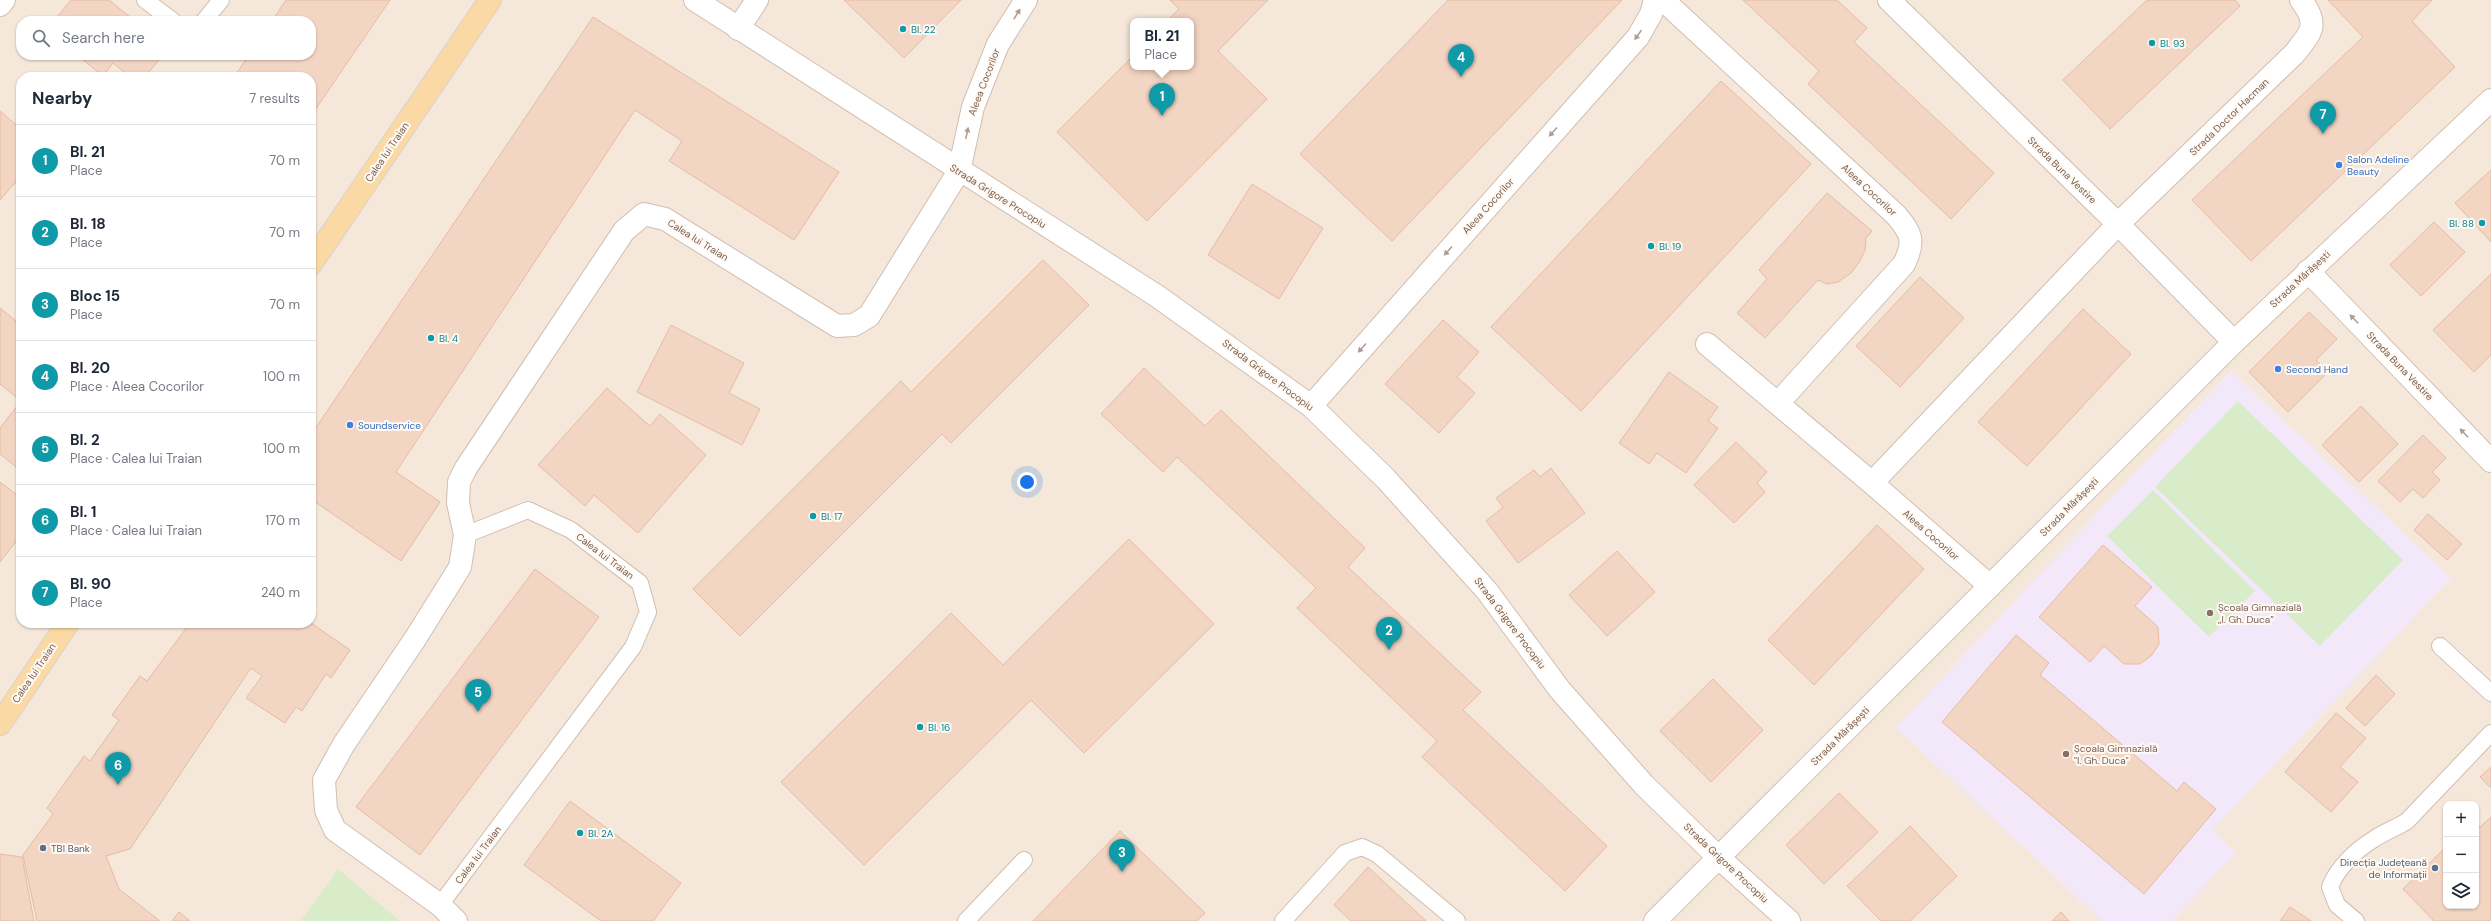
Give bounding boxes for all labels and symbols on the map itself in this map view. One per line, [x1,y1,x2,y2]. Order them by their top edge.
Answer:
one-way arrow [1013,9,1021,19]
place label: Bl. 22 [911,23,936,36]
marker: Bl. 22 [898,24,908,34]
one-way arrow [1634,29,1642,40]
place label: Bl. 93 [2160,37,2185,50]
marker: Bl. 93 [2147,38,2157,48]
pin: 4 [1448,44,1474,77]
street label: Aleea Cocorilor [965,46,1003,117]
street label: Strada Doctor Hacman [2186,75,2272,158]
pin: 1 [1149,83,1175,116]
pin: 7 [2310,101,2336,134]
street label: Calea lui Traian [362,119,412,184]
one-way arrow [965,127,971,139]
one-way arrow [1549,128,1558,137]
street label: Strada Buna Vestire [2025,134,2099,206]
place label: Salon Adeline Beauty [2347,153,2409,178]
marker: Salon Adeline Beauty [2334,160,2344,170]
street label: Strada Grigore Procopiu [947,161,1049,231]
street label: Aleea Cocorilor [1839,161,1900,219]
street label: Aleea Cocorilor [1459,175,1517,237]
street label: Calea lui Traian [665,216,731,264]
place label: Bl. 88 [2449,217,2474,230]
marker: Bl. 88 [2477,218,2487,228]
place label: Bl. 19 [1659,240,1681,253]
marker: Bl. 19 [1646,241,1656,251]
one-way arrow [1444,246,1453,255]
street label: Strada Mărășești [2267,248,2333,310]
one-way arrow [2350,314,2359,324]
street label: Strada Buna Vestire [2364,329,2436,403]
place label: Bl. 4 [439,332,458,345]
marker: Bl. 4 [426,333,436,343]
street label: Strada Grigore Procopiu [1220,336,1317,414]
one-way arrow [1357,343,1367,353]
place label: Second Hand [2286,363,2348,376]
marker: Second Hand [2273,364,2283,374]
place label: Soundservice [358,419,421,432]
marker: Soundservice [345,420,355,430]
one-way arrow [2459,428,2469,438]
your location [1017,472,1037,492]
street label: Strada Mărășești [2037,475,2101,539]
street label: Aleea Cocorilor [1900,507,1962,563]
place label: Bl. 17 [821,510,842,523]
marker: Bl. 17 [808,511,818,521]
street label: Calea lui Traian [573,530,637,582]
street label: Strada Grigore Procopiu [1471,575,1549,672]
place label: Școala Gimnazială „I. Gh. Duca” [2218,601,2301,626]
marker: Școala Gimnazială „I. Gh. Duca” [2205,608,2215,618]
pin: 2 [1376,617,1402,650]
street label: Calea lui Traian [9,640,59,705]
pin: 5 [465,679,491,712]
street label: Strada Mărășești [1808,704,1872,768]
place label: Bl. 16 [928,721,950,734]
marker: Bl. 16 [915,722,925,732]
place label: Școala Gimnazială "I. Gh. Duca" [2074,742,2157,767]
marker: Școala Gimnazială "I. Gh. Duca" [2061,749,2071,759]
pin: 6 [105,752,131,785]
street label: Strada Grigore Procopiu [1681,820,1771,906]
street label: Calea lui Traian [452,823,504,887]
place label: Bl. 2A [588,827,614,840]
marker: Bl. 2A [575,828,585,838]
pin: 3 [1109,839,1135,872]
place label: TBI Bank [51,842,90,855]
marker: TBI Bank [38,843,48,853]
place label: Direcția Județeană de Informații [2340,856,2427,881]
marker: Direcția Județeană de Informații [2430,863,2440,873]

